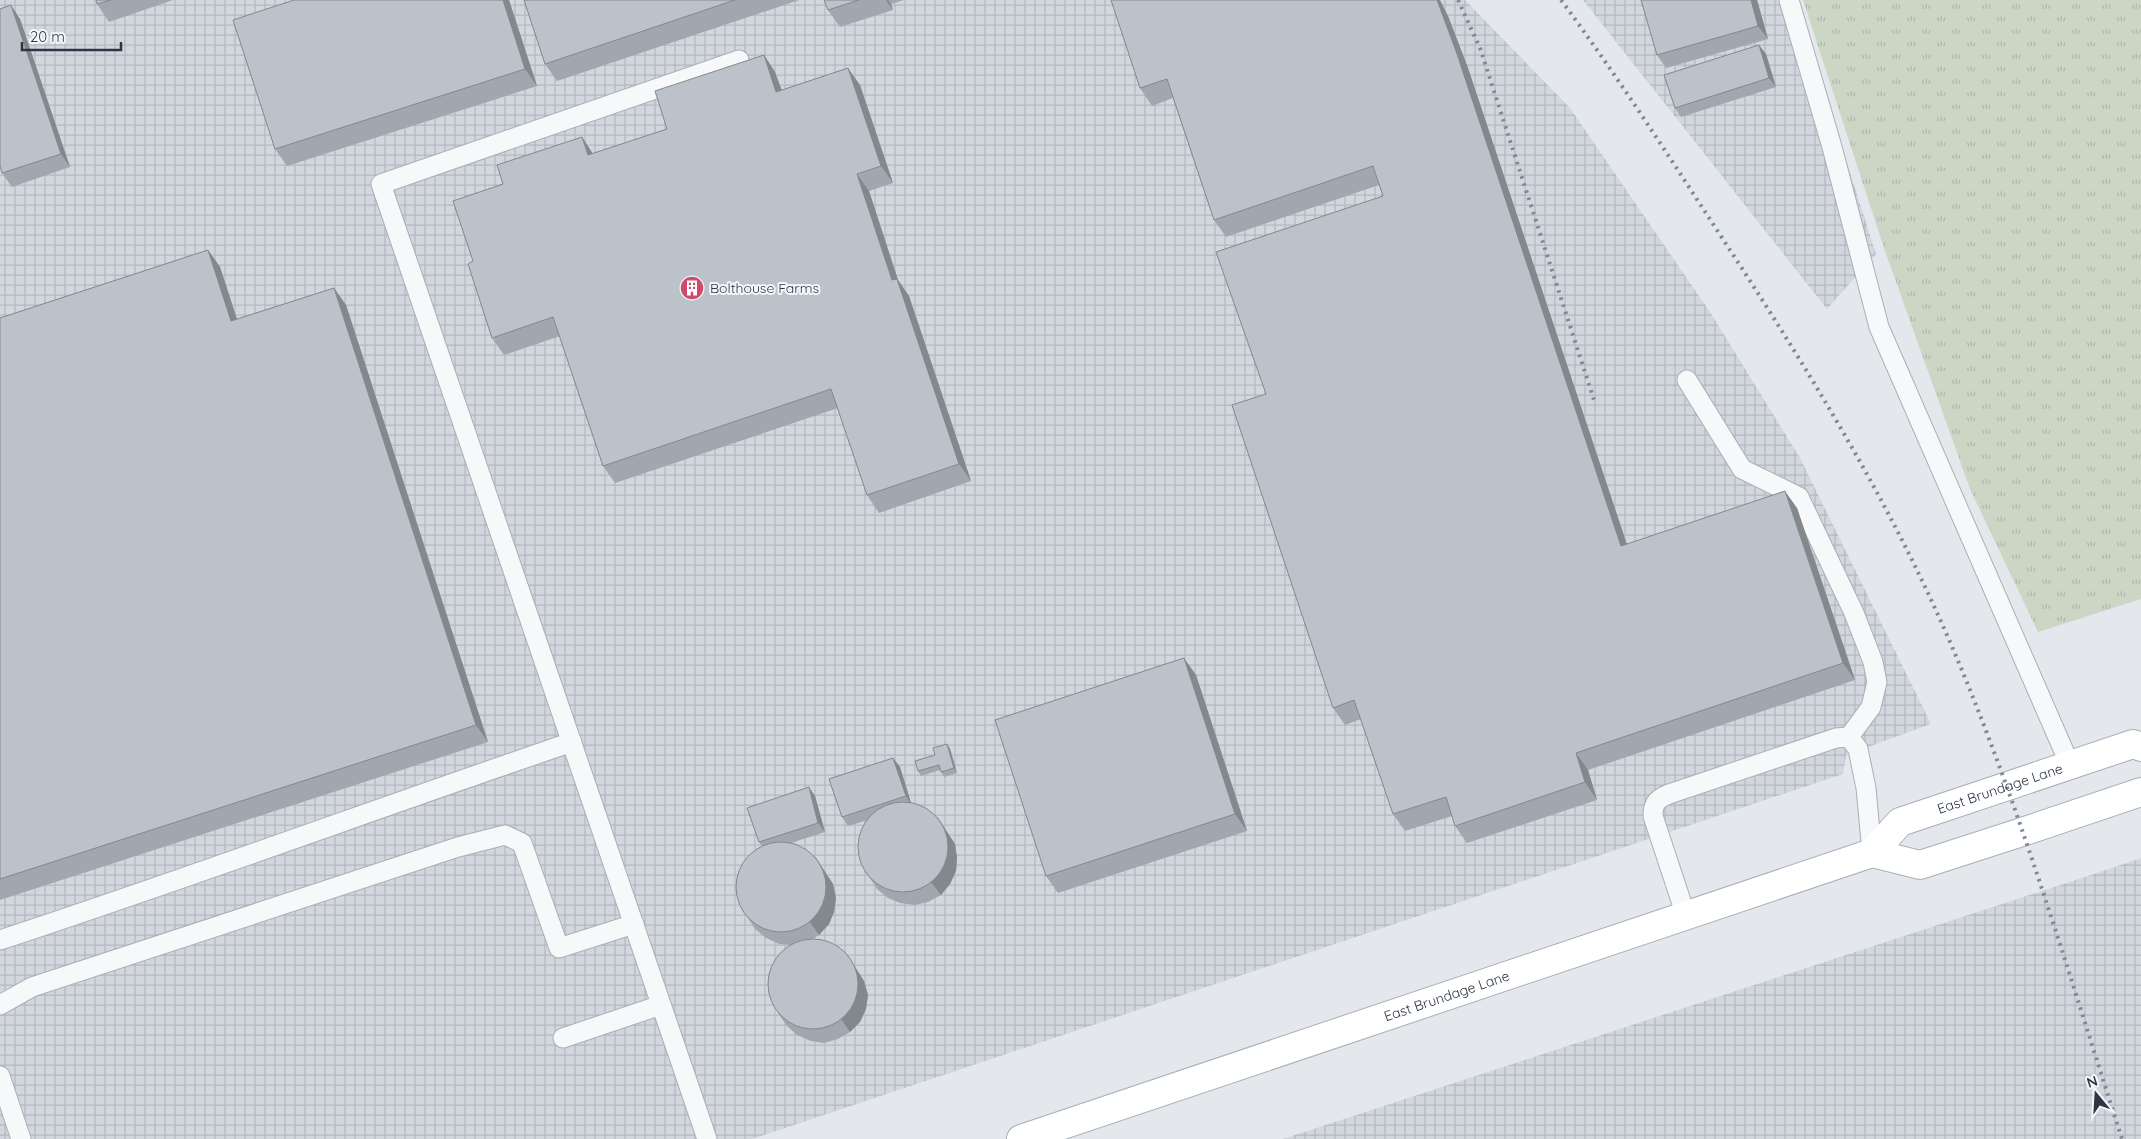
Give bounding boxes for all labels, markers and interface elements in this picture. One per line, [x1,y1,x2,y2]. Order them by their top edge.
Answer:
scale bar [22,20,121,52]
text: 20 m [30,27,65,46]
building icon: Bolthouse Farms [679,275,705,301]
place label: Bolthouse Farms [710,279,819,297]
street label: East Brundage Lane [1935,759,2065,818]
street label: East Brundage Lane [1382,966,1512,1025]
north arrow [2071,1069,2121,1119]
text: N [2084,1071,2100,1092]

